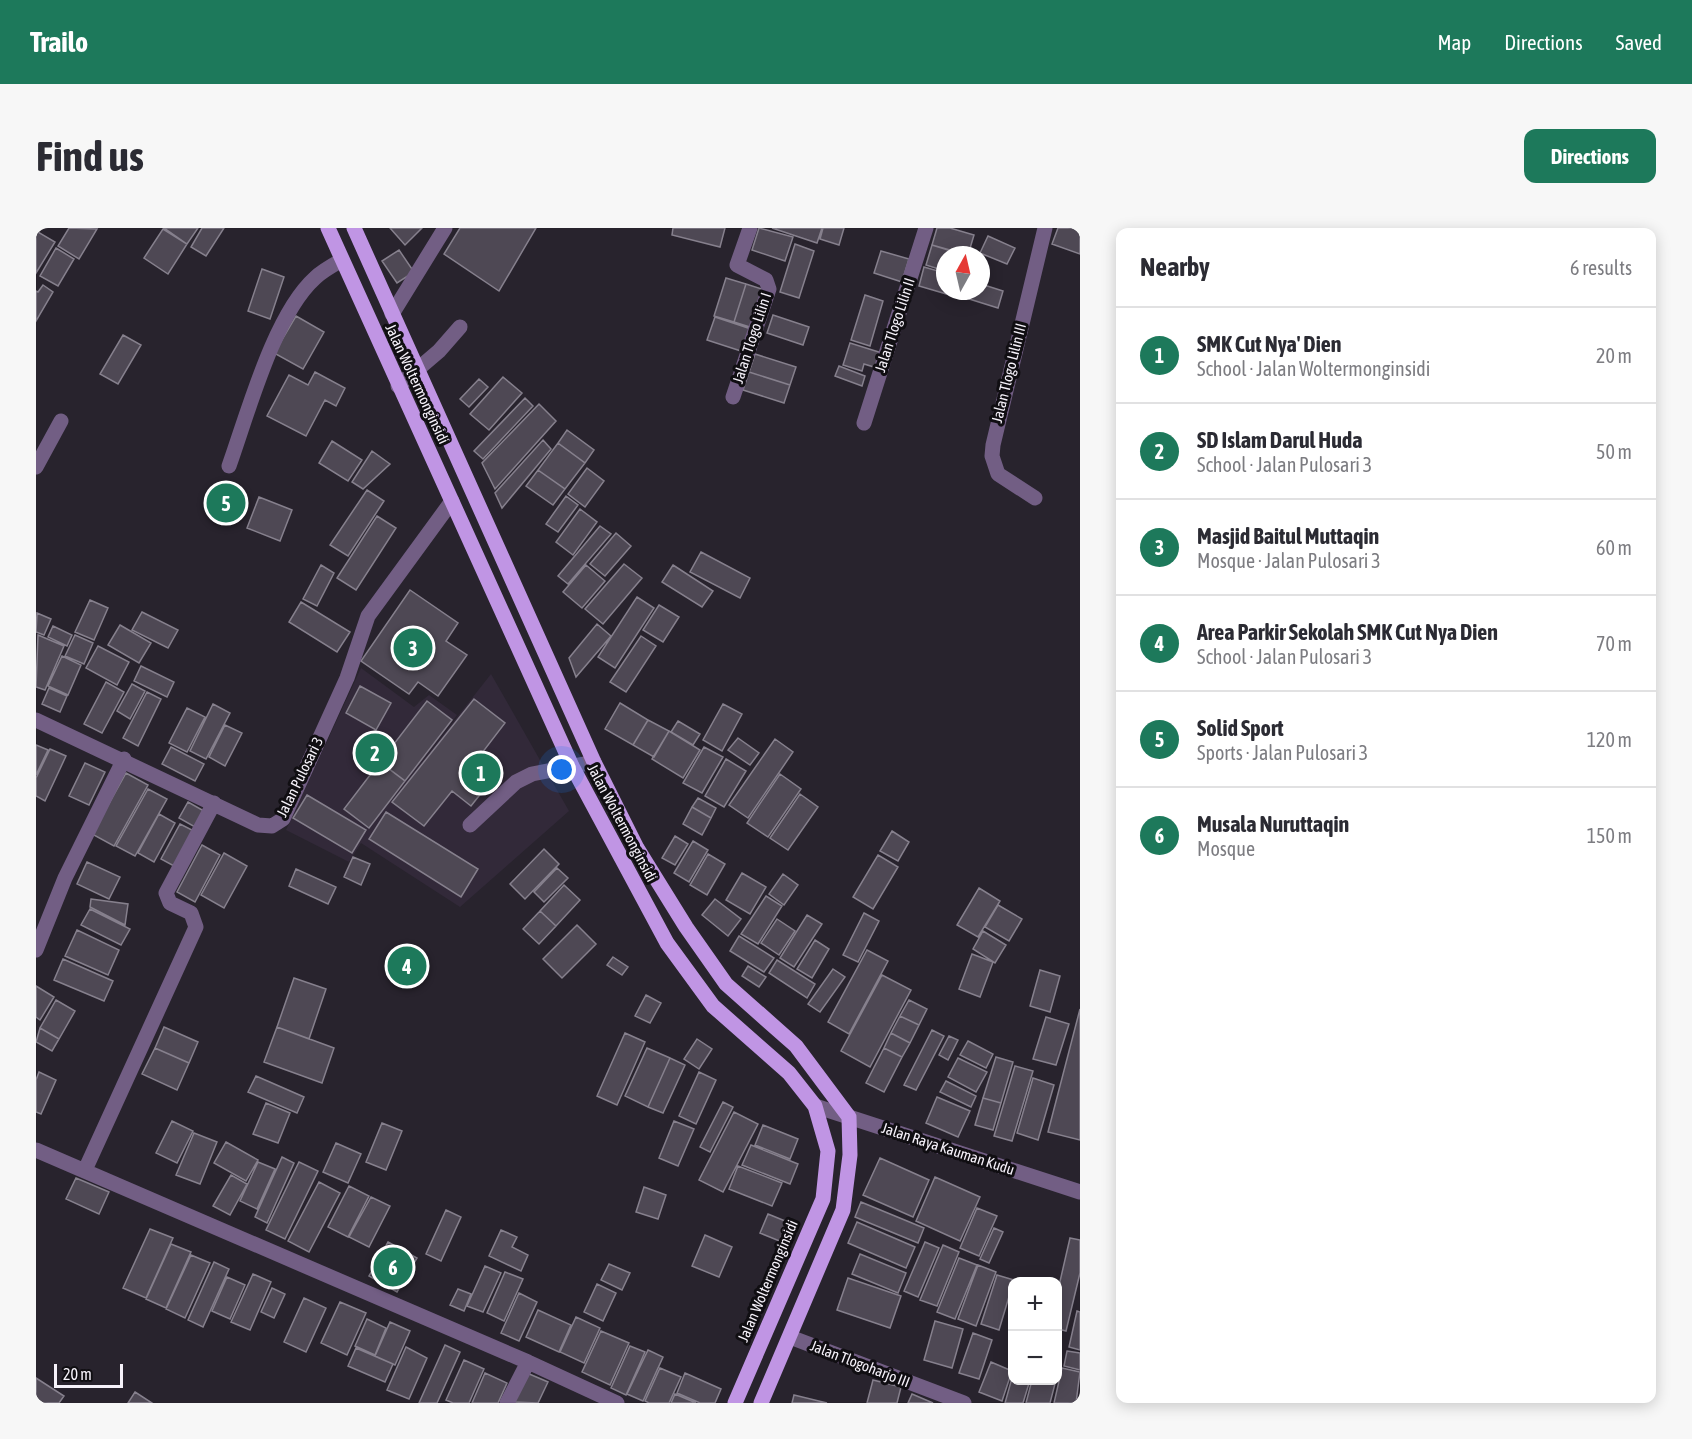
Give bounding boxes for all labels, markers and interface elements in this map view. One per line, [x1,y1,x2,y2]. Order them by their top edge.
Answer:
text: Trailo [30,26,88,58]
text: Map [1437,30,1471,54]
text: Directions [1504,30,1583,54]
text: Saved [1616,30,1662,54]
button: Directions [1524,129,1656,183]
text: Find us [36,132,144,180]
north arrow [936,246,990,300]
text: Nearby [1140,252,1210,282]
text: 6 results [1570,256,1632,279]
street label: Jalan Tlogo Lilin II [871,276,918,374]
street label: Jalan Tlogo Lilin I [729,290,774,385]
street label: Jalan Woltermonginsidi [382,321,453,447]
street label: Jalan Tlogo Lilin III [988,321,1029,424]
text: SMK Cut Nya' Dien [1197,331,1341,357]
text: 1 [1155,344,1164,367]
text: 20 m [1596,344,1632,367]
text: School · Jalan Woltermonginsidi [1197,357,1430,380]
text: SD Islam Darul Huda [1197,427,1362,453]
text: 2 [1155,440,1164,463]
text: 50 m [1596,440,1632,463]
text: School · Jalan Pulosari 3 [1197,453,1372,476]
pin: 5 [206,480,246,526]
text: Masjid Baitul Muttaqin [1197,523,1379,549]
text: 3 [1155,536,1164,559]
text: 60 m [1596,536,1632,559]
text: Mosque · Jalan Pulosari 3 [1197,549,1381,572]
text: Area Parkir Sekolah SMK Cut Nya Dien [1197,619,1498,645]
pin: 3 [394,626,433,670]
text: 4 [1155,632,1164,655]
text: 70 m [1596,632,1632,655]
text: School · Jalan Pulosari 3 [1197,645,1372,668]
text: Solid Sport [1197,715,1284,741]
text: 5 [1155,728,1164,751]
text: 120 m [1587,728,1632,751]
pin: 2 [356,730,394,776]
street label: Jalan Pulosari 3 [273,734,326,820]
text: Sports · Jalan Pulosari 3 [1197,741,1368,764]
pin: 1 [462,750,500,796]
your location [547,755,576,784]
street label: Jalan Woltermonginsidi [584,761,661,884]
text: Musala Nuruttaqin [1197,811,1349,837]
text: 6 [1155,824,1164,847]
text: 150 m [1587,824,1632,847]
text: Mosque [1197,837,1255,860]
pin: 4 [388,944,427,988]
street label: Jalan Raya Kauman Kudu [880,1119,1017,1178]
street label: Jalan Woltermonginsidi [734,1217,801,1344]
pin: 6 [374,1244,412,1290]
map controls [1008,1277,1062,1385]
button: + [1008,1277,1062,1331]
button: − [1008,1331,1062,1385]
street label: Jalan Tlogoharjo III [808,1337,912,1390]
scale bar [54,1361,123,1388]
text: 20 m [63,1365,92,1383]

